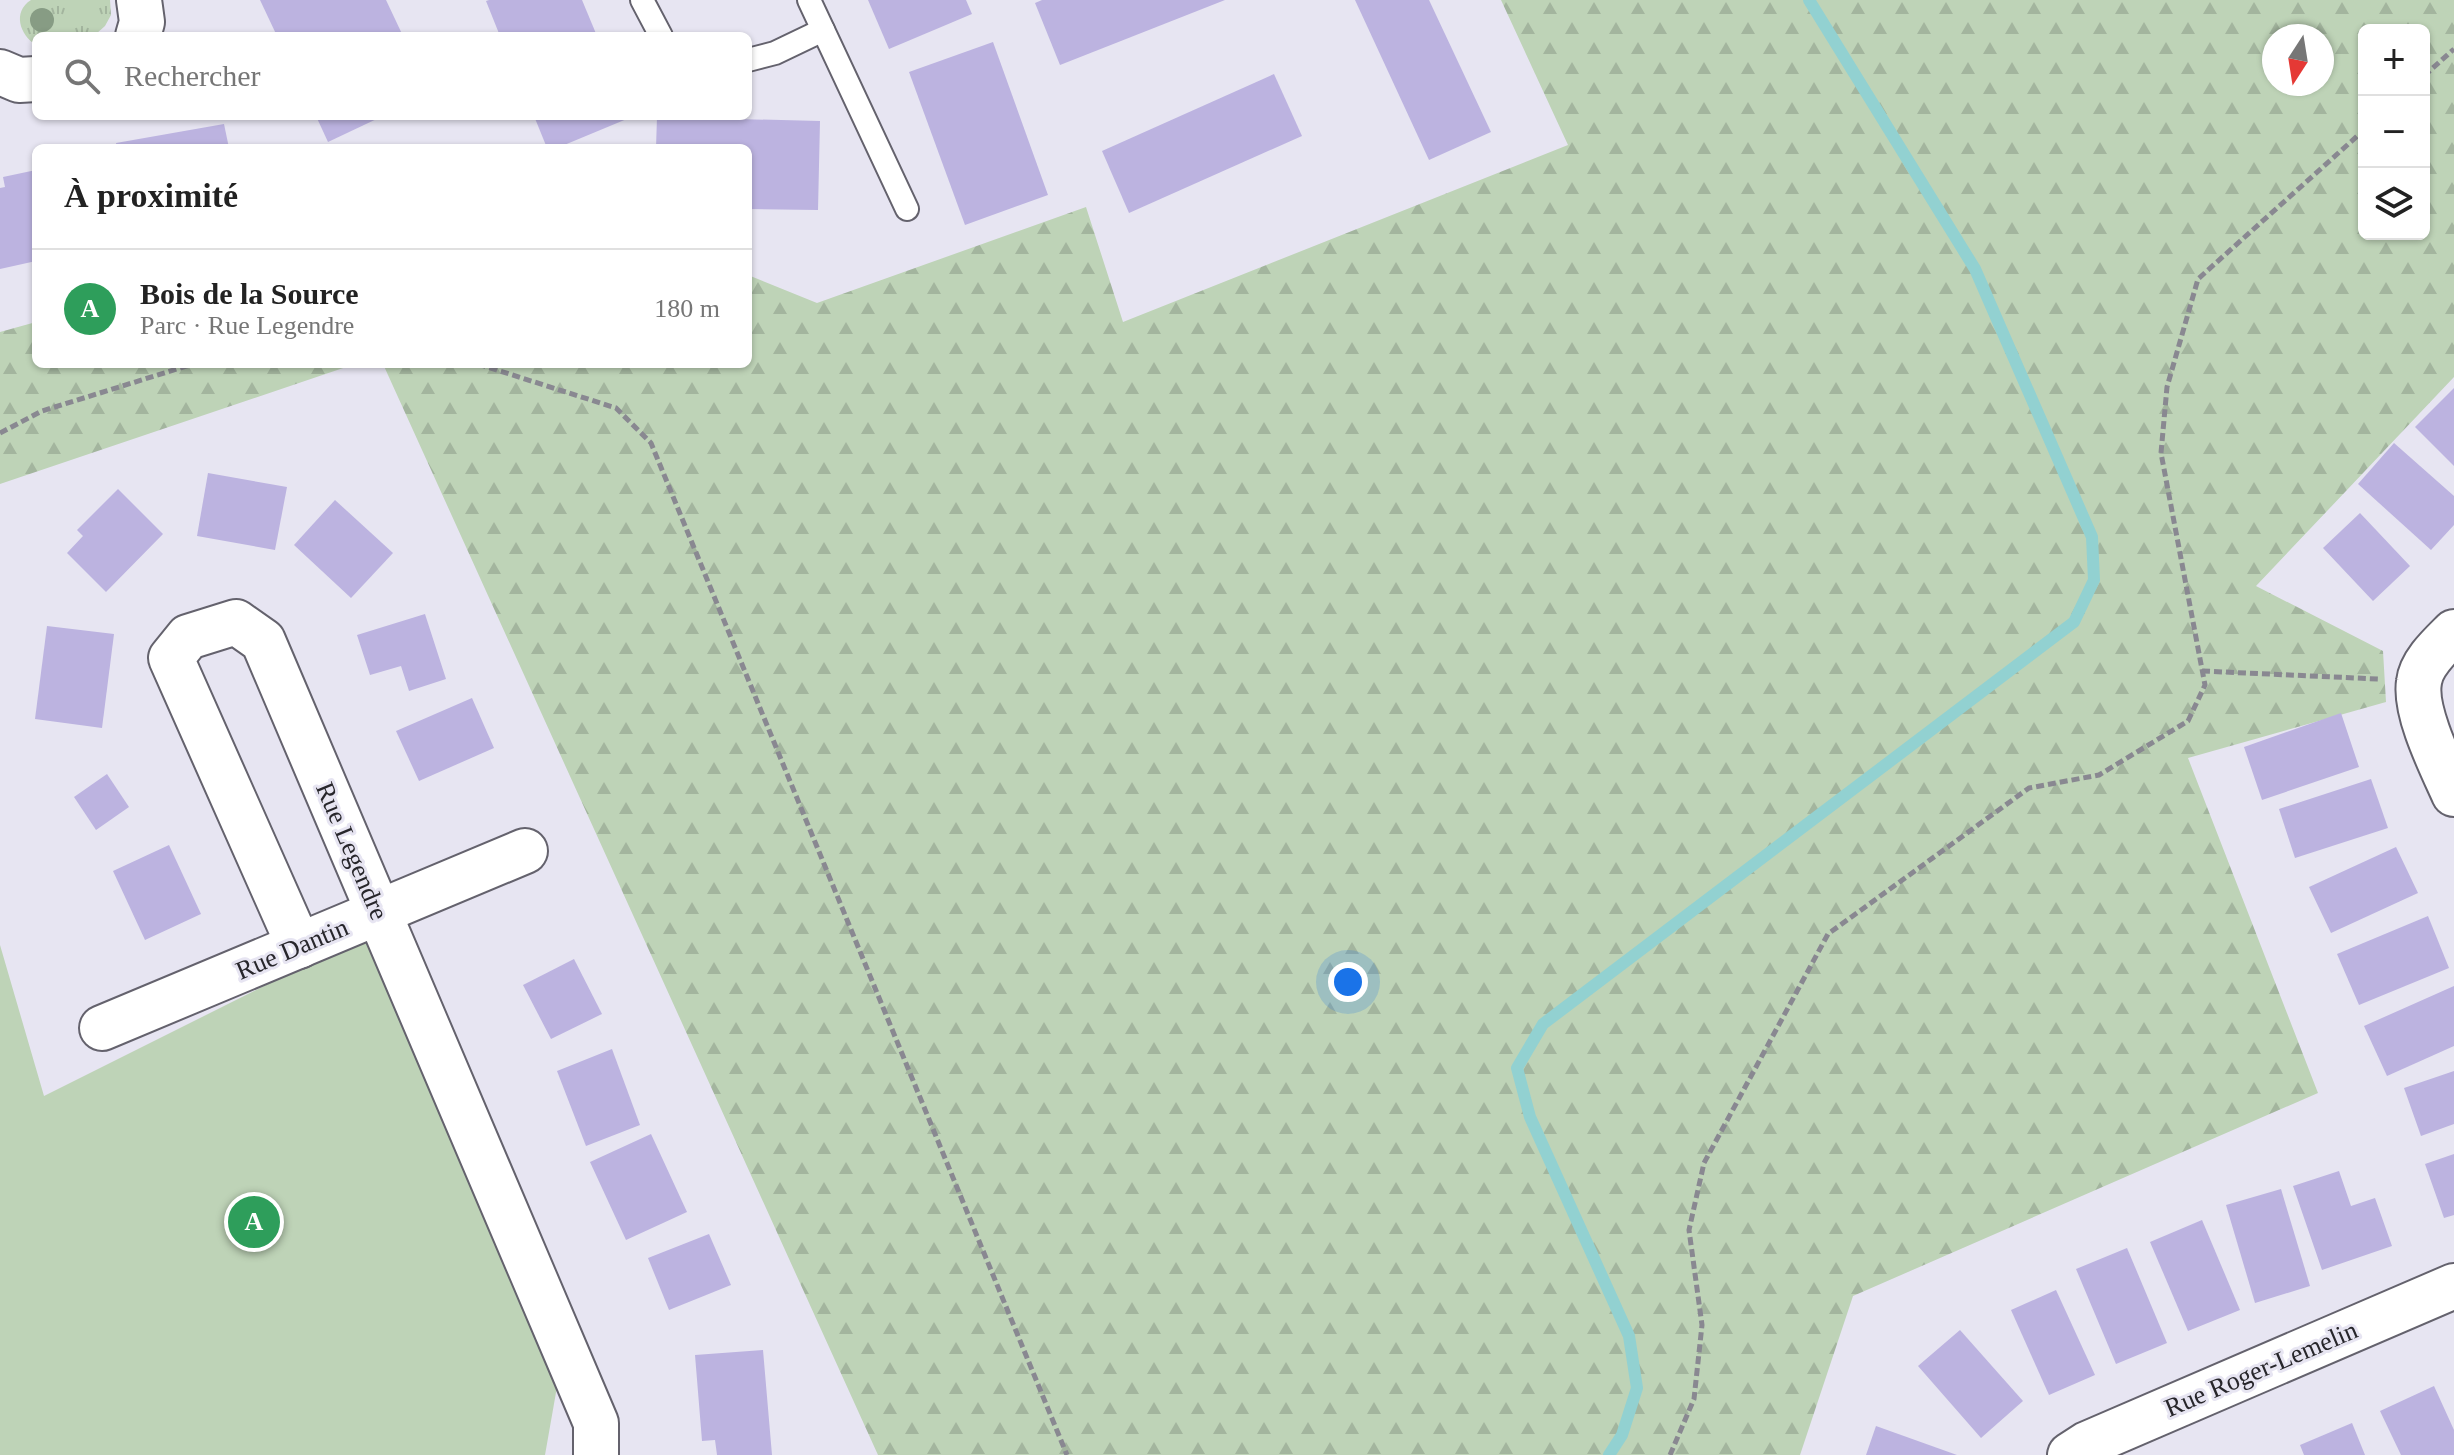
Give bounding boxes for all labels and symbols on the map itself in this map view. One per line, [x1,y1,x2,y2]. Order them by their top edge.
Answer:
north arrow [2262,24,2334,96]
street label: Rue Legendre [310,778,394,924]
street label: Rue Dantin [231,912,353,986]
your location [1328,962,1368,1002]
pin: A [228,1192,280,1252]
street label: Rue Roger-Lemelin [2160,1315,2362,1423]

